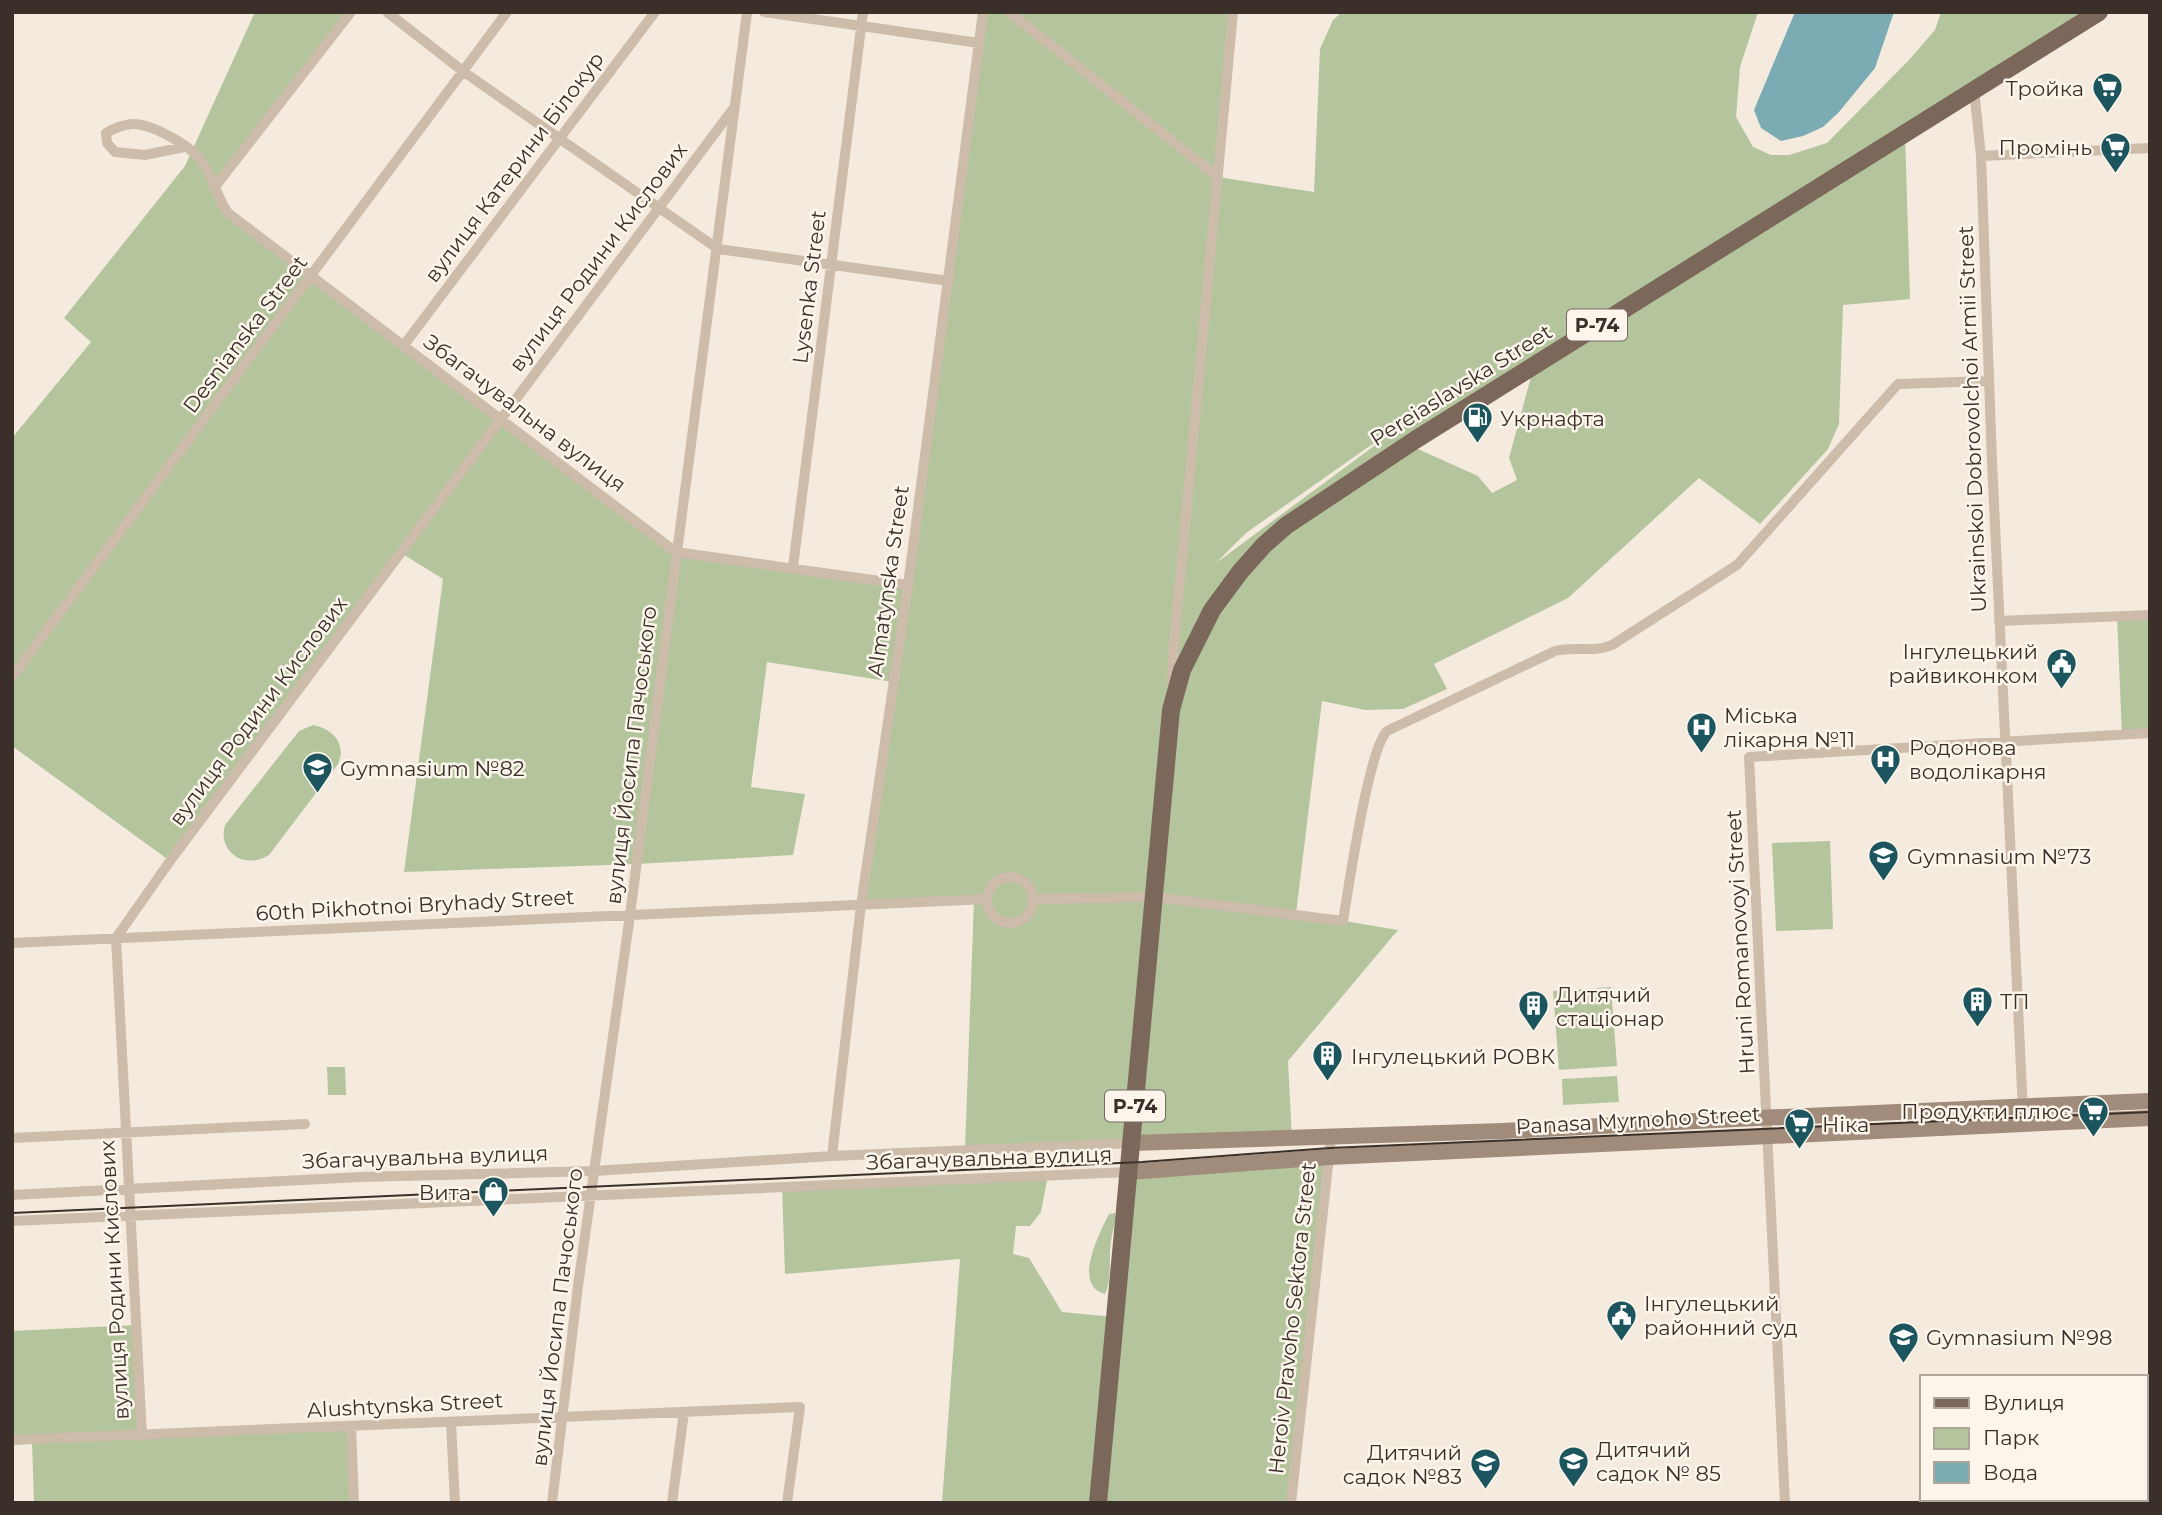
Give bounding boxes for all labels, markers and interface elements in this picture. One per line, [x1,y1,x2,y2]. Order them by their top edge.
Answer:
street label: вулиця Катерини Білокур [419,47,609,287]
supermarket icon: Тройка [2090,71,2124,115]
place label: Тройка [2005,76,2084,101]
supermarket icon: Промінь [2098,130,2132,174]
place label: Промінь [1999,135,2092,160]
street label: вулиця Родини Кислових [504,138,692,376]
street label: Lysenka Street [787,209,831,365]
street label: Ukrainskoi Dobrovolchoi Armii Street [1953,225,1991,613]
street label: Desnianska Street [178,250,312,418]
road number: Р-74 [1567,310,1627,340]
street label: Pereiaslavska Street [1365,319,1557,451]
street label: Збагачувальна вулиця [419,329,631,497]
fuel station icon: Укрнафта [1460,401,1494,445]
place label: Укрнафта [1500,406,1605,431]
street label: Almatynska Street [862,484,914,678]
street label: вулиця Родини Кислових [164,592,352,830]
street label: вулиця Йосипа Пачоського [600,604,662,906]
place label: Інгулецький райвиконком [1889,639,2038,688]
public building icon: Інгулецький райвиконком [2044,646,2078,690]
place label: Міська лікарня №11 [1724,703,1855,752]
hospital icon: Міська лікарня №11 [1684,710,1718,754]
place label: Родонова водолікарня [1909,735,2047,784]
hospital icon: Родонова водолікарня [1869,742,1903,786]
school or university icon: Gymnasium №82 [300,751,334,795]
place label: Gymnasium №82 [340,756,525,781]
street label: Hruni Romanovoyi Street [1721,809,1759,1075]
school or university icon: Gymnasium №73 [1867,839,1901,883]
place label: Gymnasium №73 [1907,844,2091,869]
street label: 60th Pikhotnoi Bryhady Street [255,884,575,926]
place label: Дитячий стаціонар [1556,982,1664,1031]
building icon: ТП [1960,984,1994,1028]
building icon: Дитячий стаціонар [1516,989,1550,1033]
place label: ТП [2000,989,2030,1014]
building icon: Інгулецький РОВК [1311,1039,1345,1083]
place label: Інгулецький РОВК [1351,1044,1555,1069]
road number: Р-74 [1105,1090,1165,1122]
supermarket icon: Продукти плюс [2077,1094,2111,1138]
place label: Продукти плюс [1901,1099,2071,1124]
street label: Panasa Myrnoho Street [1515,1101,1761,1139]
supermarket icon: Ніка [1782,1107,1816,1151]
place label: Ніка [1822,1112,1869,1137]
street label: вулиця Родини Кислових [94,1140,134,1420]
street label: Збагачувальна вулиця [301,1140,549,1174]
street label: Збагачувальна вулиця [865,1141,1113,1175]
street label: Heroiv Pravoho Sektora Street [1263,1161,1321,1475]
street label: вулиця Йосипа Пачоського [526,1166,588,1468]
shop icon: Вита [477,1175,511,1219]
place label: Вита [419,1180,471,1205]
place label: Інгулецький районний суд [1644,1291,1798,1340]
public building icon: Інгулецький районний суд [1604,1298,1638,1342]
school or university icon: Gymnasium №98 [1886,1320,1920,1364]
place label: Gymnasium №98 [1926,1325,2112,1350]
legend [1920,1375,2148,1501]
street label: Alushtynska Street [306,1387,504,1423]
text: Вулиця [1983,1390,2065,1415]
text: Парк [1983,1425,2039,1450]
place label: Дитячий садок № 85 [1596,1437,1721,1486]
place label: Дитячий садок №83 [1343,1440,1462,1489]
school or university icon: Дитячий садок № 85 [1556,1444,1590,1488]
school or university icon: Дитячий садок №83 [1468,1447,1502,1491]
text: Вода [1983,1460,2038,1485]

